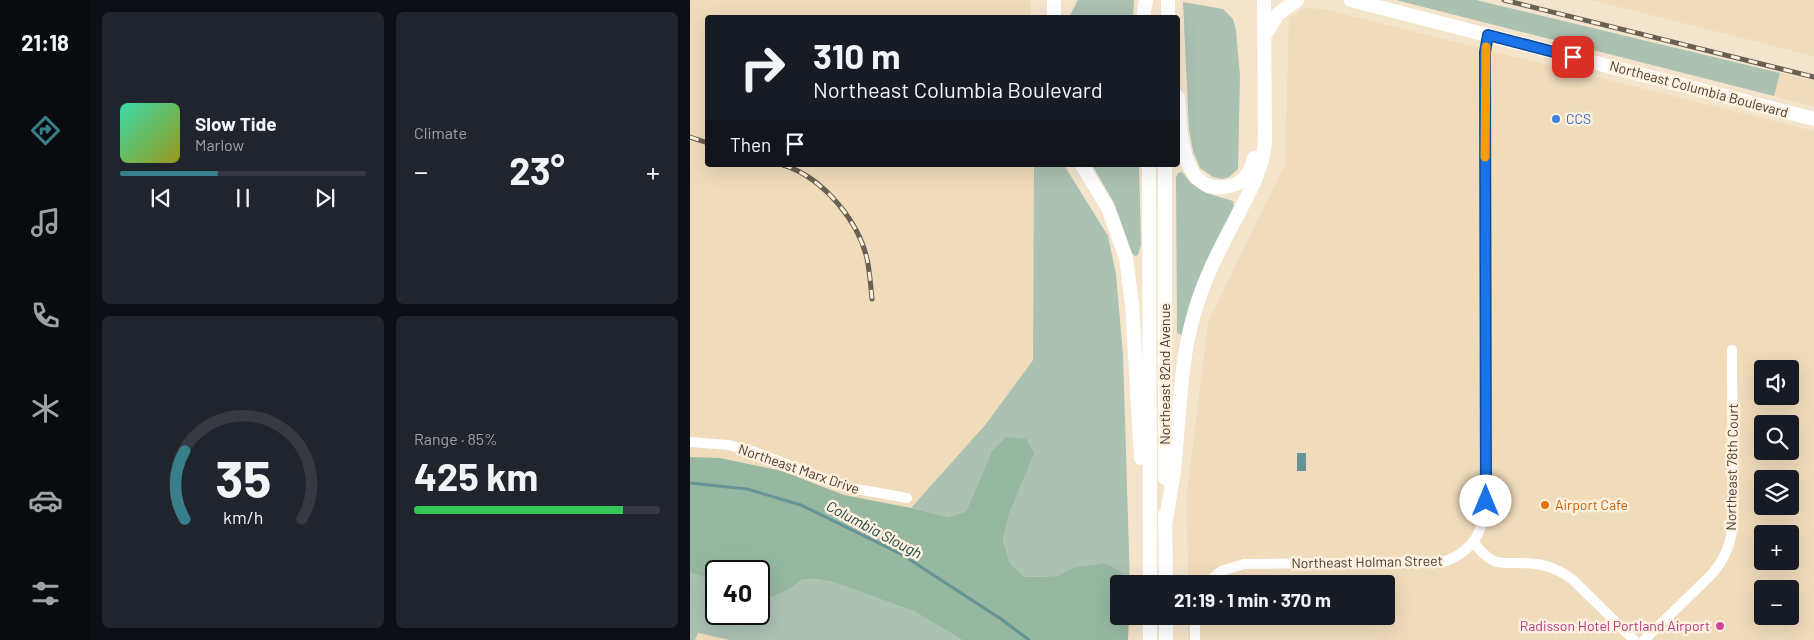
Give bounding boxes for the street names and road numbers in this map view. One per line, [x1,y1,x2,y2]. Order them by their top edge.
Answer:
street label: Northeast Columbia Boulevard [1608,56,1790,121]
street label: Northeast 82nd Avenue [1156,303,1173,445]
street label: Northeast 78th Court [1722,403,1741,531]
street label: Northeast Marx Drive [736,440,862,497]
street label: Northeast Holman Street [1291,552,1443,571]

